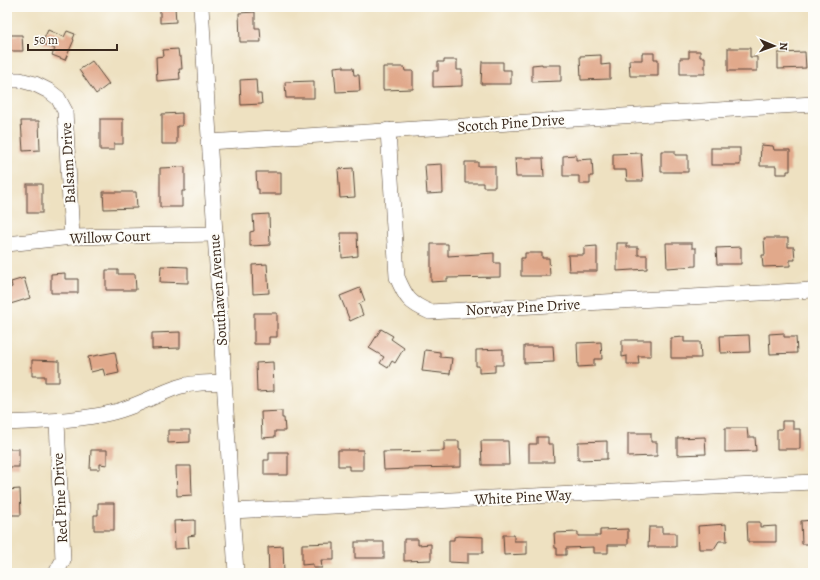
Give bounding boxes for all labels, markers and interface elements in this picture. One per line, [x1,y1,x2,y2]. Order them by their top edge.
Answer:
scale bar [28,26,117,52]
north arrow [754,26,794,66]
text: 50 m [34,32,58,48]
text: N [776,42,791,51]
street label: Scotch Pine Drive [457,109,566,137]
street label: Balsam Drive [56,121,80,204]
street label: Willow Court [68,226,151,248]
street label: Southaven Avenue [204,233,232,347]
street label: Norway Pine Drive [465,294,581,320]
street label: Red Pine Drive [48,452,72,544]
street label: White Pine Way [473,484,572,510]

